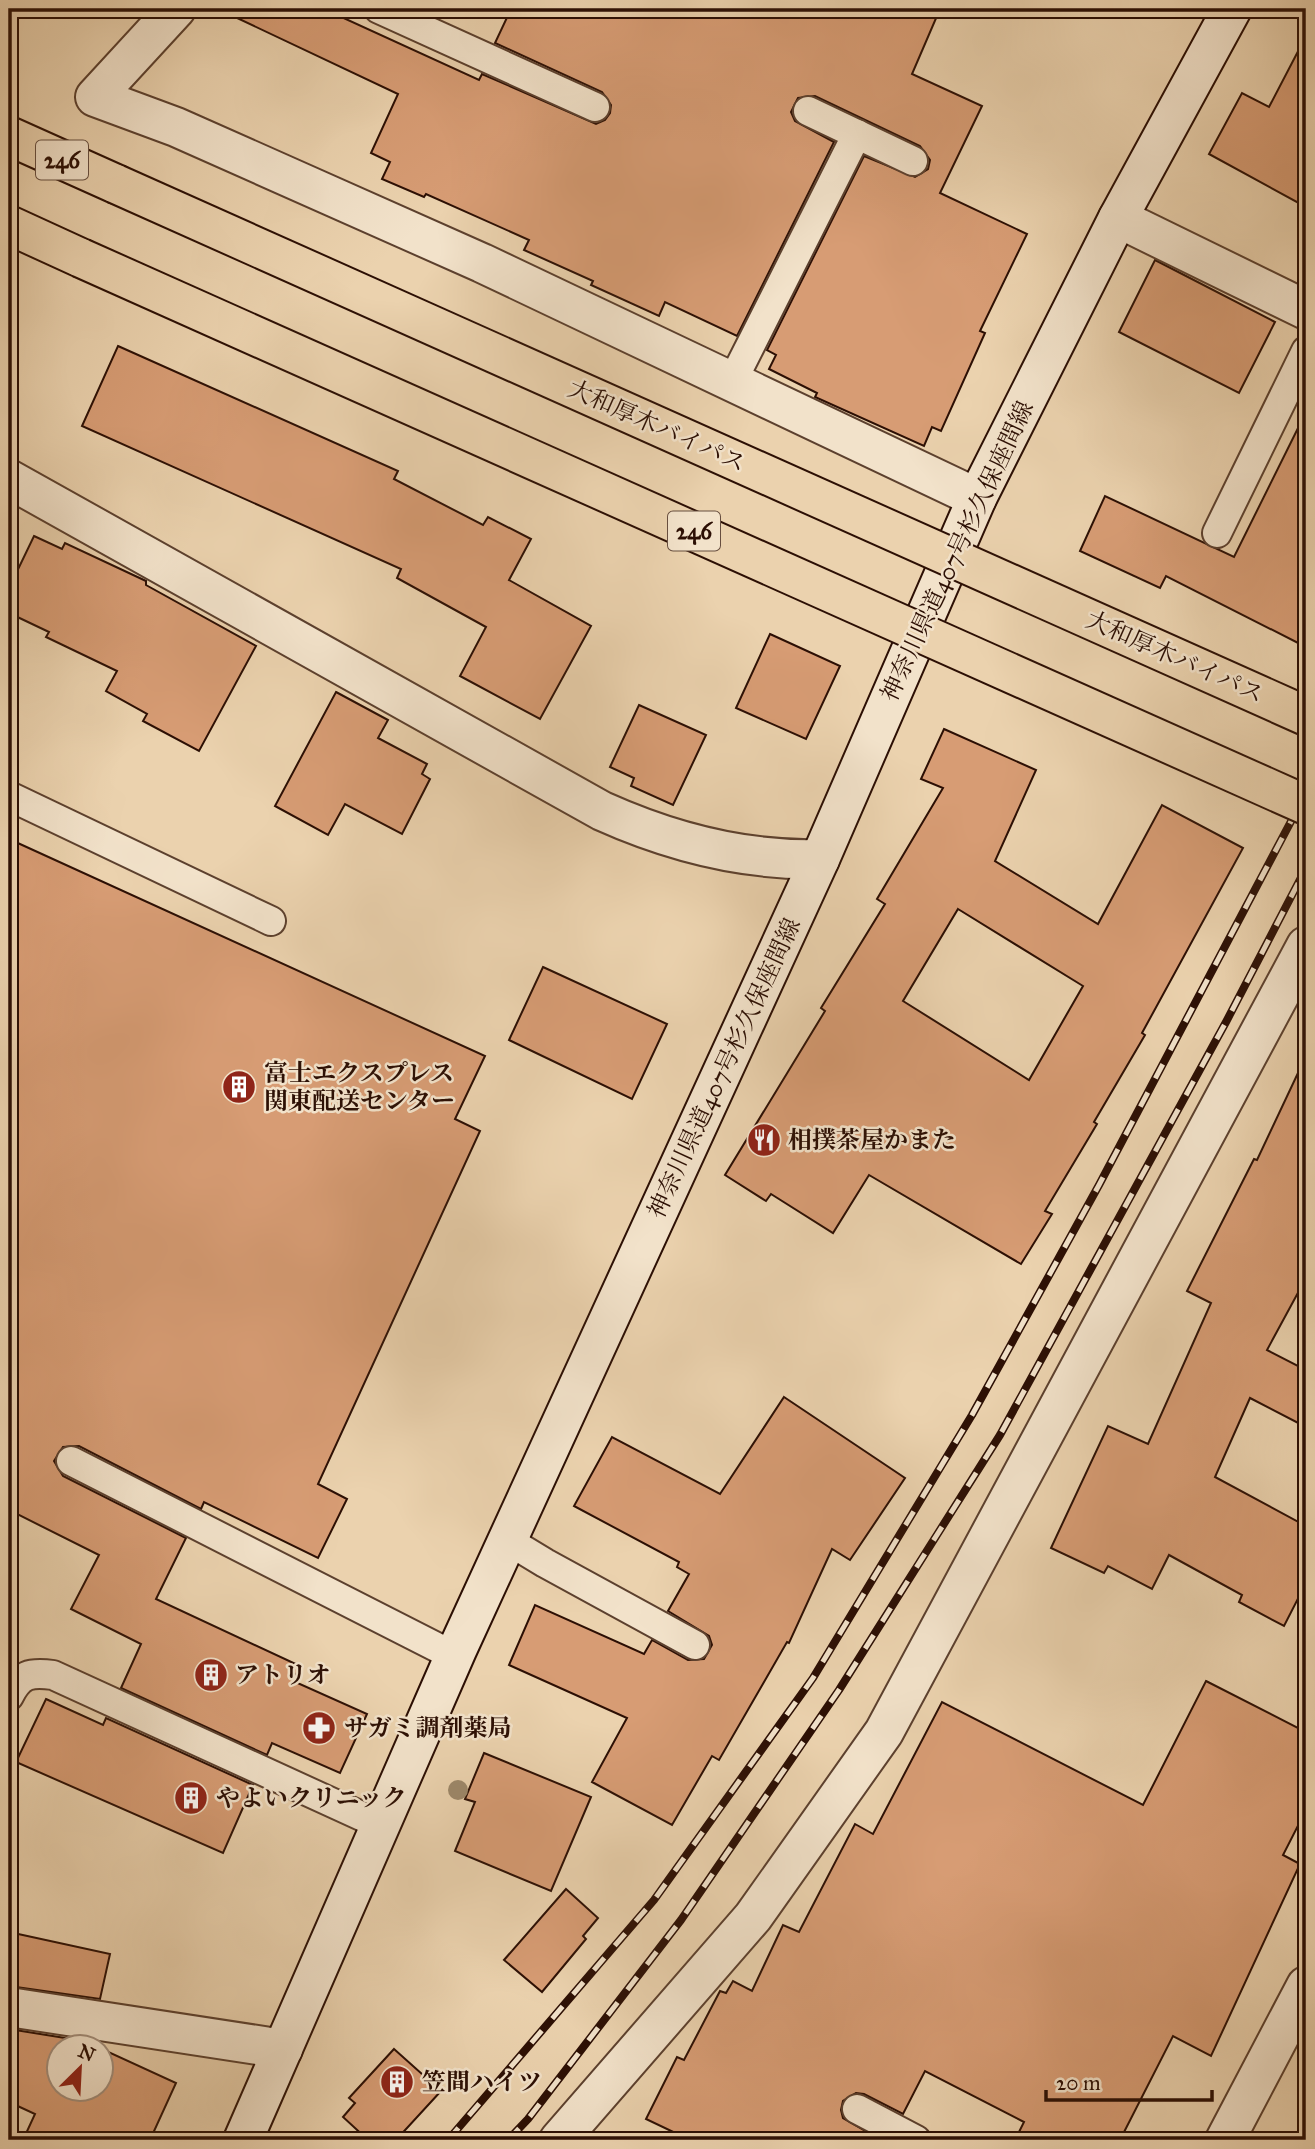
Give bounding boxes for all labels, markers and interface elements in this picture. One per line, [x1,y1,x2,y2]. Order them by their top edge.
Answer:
road number: 246 [36,140,88,180]
street label: 大和厚木バイパス [563,373,751,479]
street label: 神奈川県道407号杉久保座間線 [874,396,1040,706]
road number: 246 [668,512,720,551]
street label: 大和厚木バイパス [1081,604,1269,710]
street label: 神奈川県道407号杉久保座間線 [641,913,807,1223]
place label: 富士エクスプレス 関東配送センター [264,1058,455,1116]
building icon: 富士エクスプレス 関東配送センター [220,1068,258,1106]
restaurant icon: 相撲茶屋かまた [745,1121,783,1159]
place label: 相撲茶屋かまた [788,1125,956,1155]
building icon: アトリオ [192,1656,230,1694]
place label: アトリオ [235,1660,331,1690]
pharmacy icon: サガミ調剤薬局 [300,1709,338,1747]
place label: サガミ調剤薬局 [344,1713,512,1743]
building icon: やよいクリニック [172,1779,210,1817]
place label: やよいクリニック [216,1783,407,1813]
north arrow [46,2034,116,2104]
text: N [75,2039,99,2067]
scale bar [1046,2058,1212,2102]
building icon: 笠間ハイツ [378,2063,416,2101]
place label: 笠間ハイツ [422,2067,542,2097]
text: 20 m [1056,2070,1101,2096]

